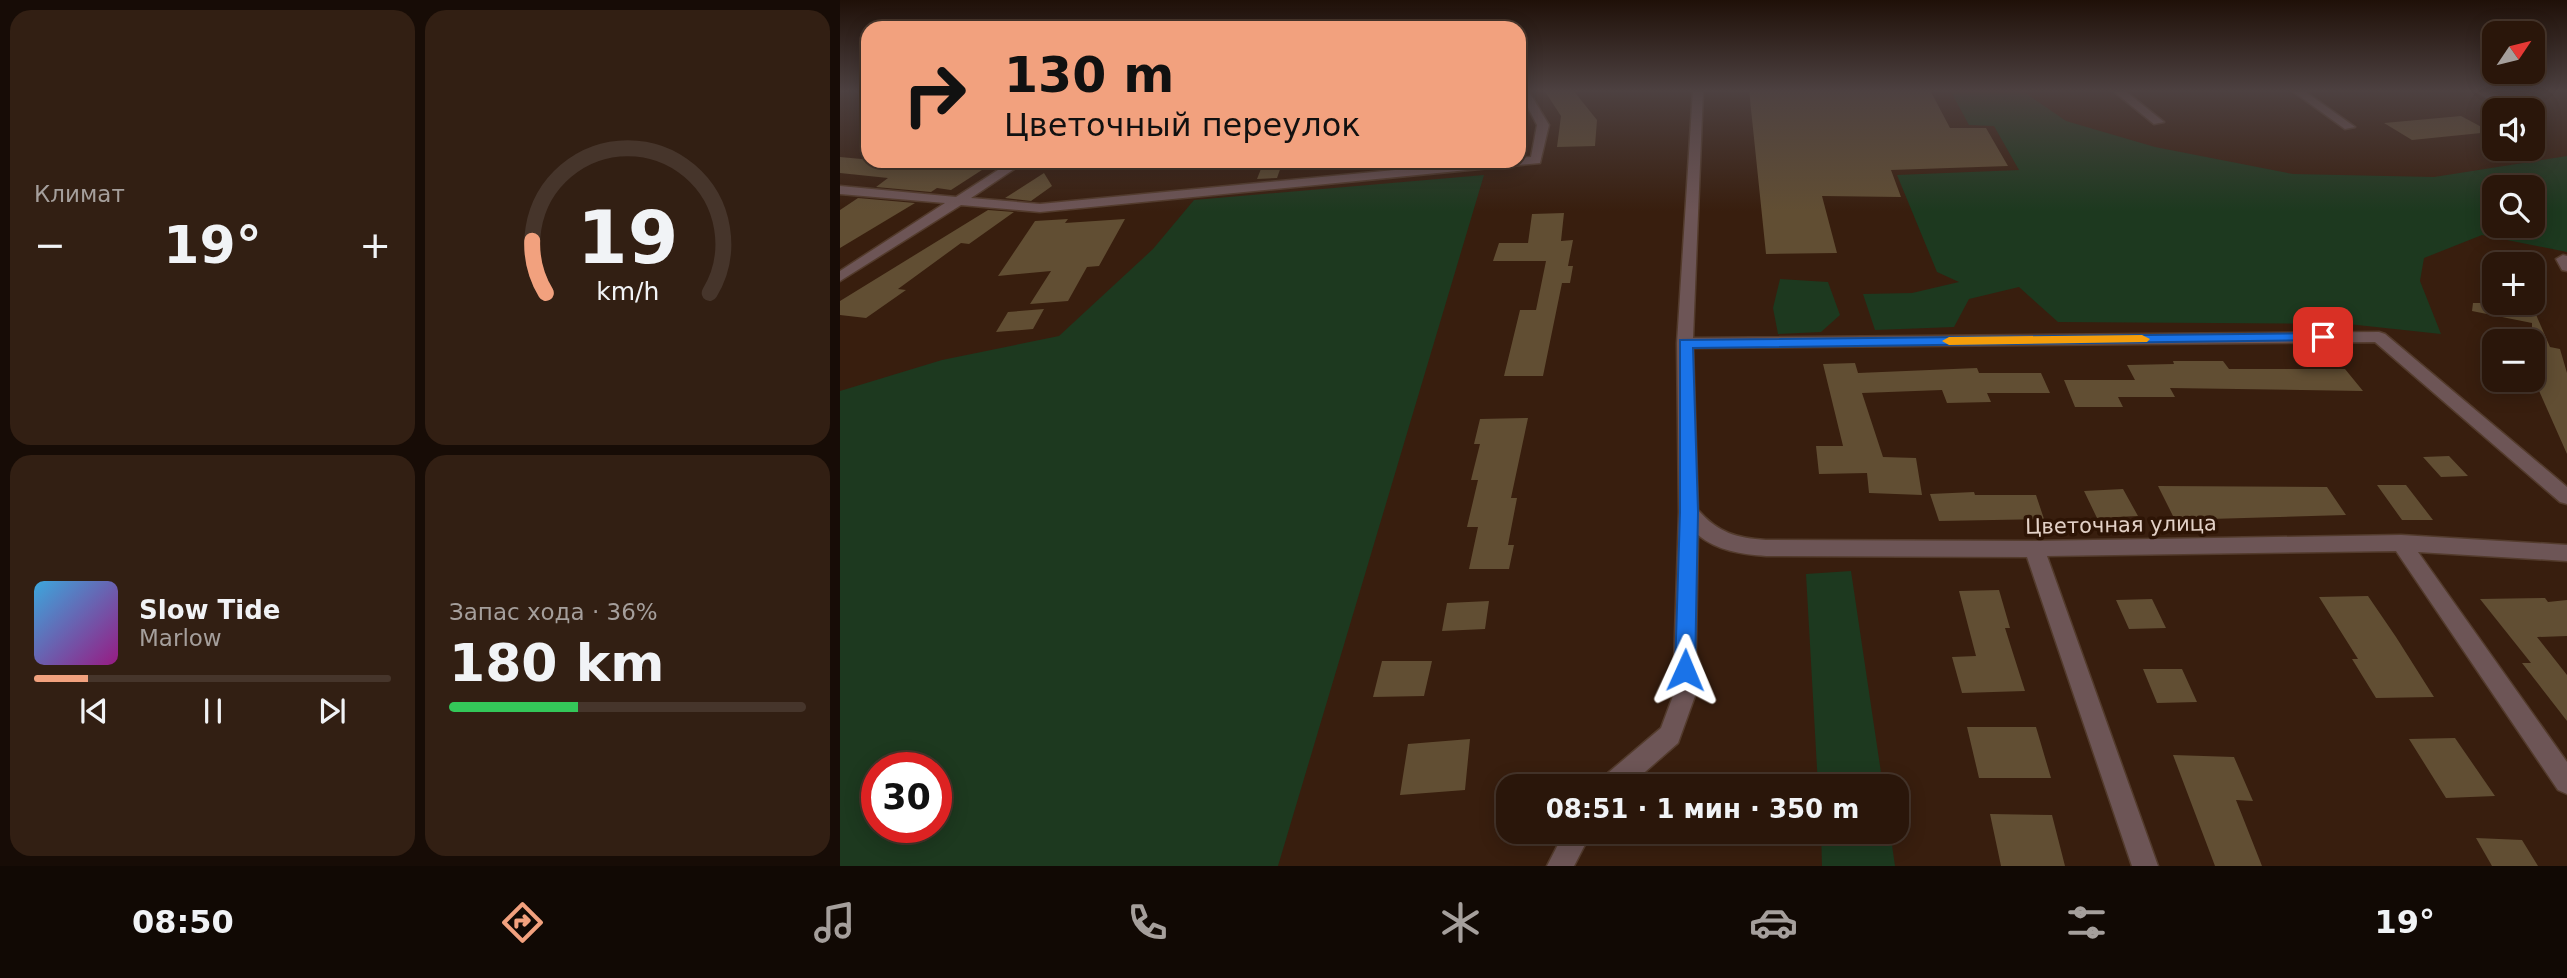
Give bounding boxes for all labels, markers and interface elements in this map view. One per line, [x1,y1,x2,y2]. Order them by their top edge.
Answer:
north arrow [2482,21,2544,84]
map controls [2482,21,2545,392]
text: 130 m [1004,47,1174,104]
icon: right [889,49,980,140]
button: sound [2482,98,2545,161]
text: Цветочный переулок [1004,106,1361,144]
button: search [2482,175,2545,238]
text: Климат [34,181,125,207]
text: 19 [577,196,678,281]
text: 19° [163,215,262,275]
text: − [34,223,66,267]
text: + [359,223,391,267]
button: + [2482,252,2545,315]
text: km/h [596,277,659,306]
pin [2293,307,2353,367]
icon: arrive [2304,318,2342,356]
button: − [2482,329,2545,392]
street label: Цветочная улица [2025,511,2217,539]
text: Slow Tide [139,595,280,625]
text: Запас хода · 36% [449,599,658,625]
text: Marlow [139,625,222,651]
text: 180 km [449,633,664,693]
position arrow [1648,633,1722,707]
icon: previous [75,692,113,730]
icon: pause [194,692,232,730]
icon: next [313,692,351,730]
speed limit sign: 30 [861,752,952,843]
text: 08:51 · 1 мин · 350 m [1546,794,1859,824]
icon: directions [498,898,547,947]
icon: music [810,898,859,947]
icon: phone [1123,898,1172,947]
icon: climate [1436,898,1485,947]
icon: car [1749,898,1798,947]
icon: filters [2062,898,2111,947]
text: 08:50 [132,903,234,941]
text: 19° [2374,903,2435,941]

